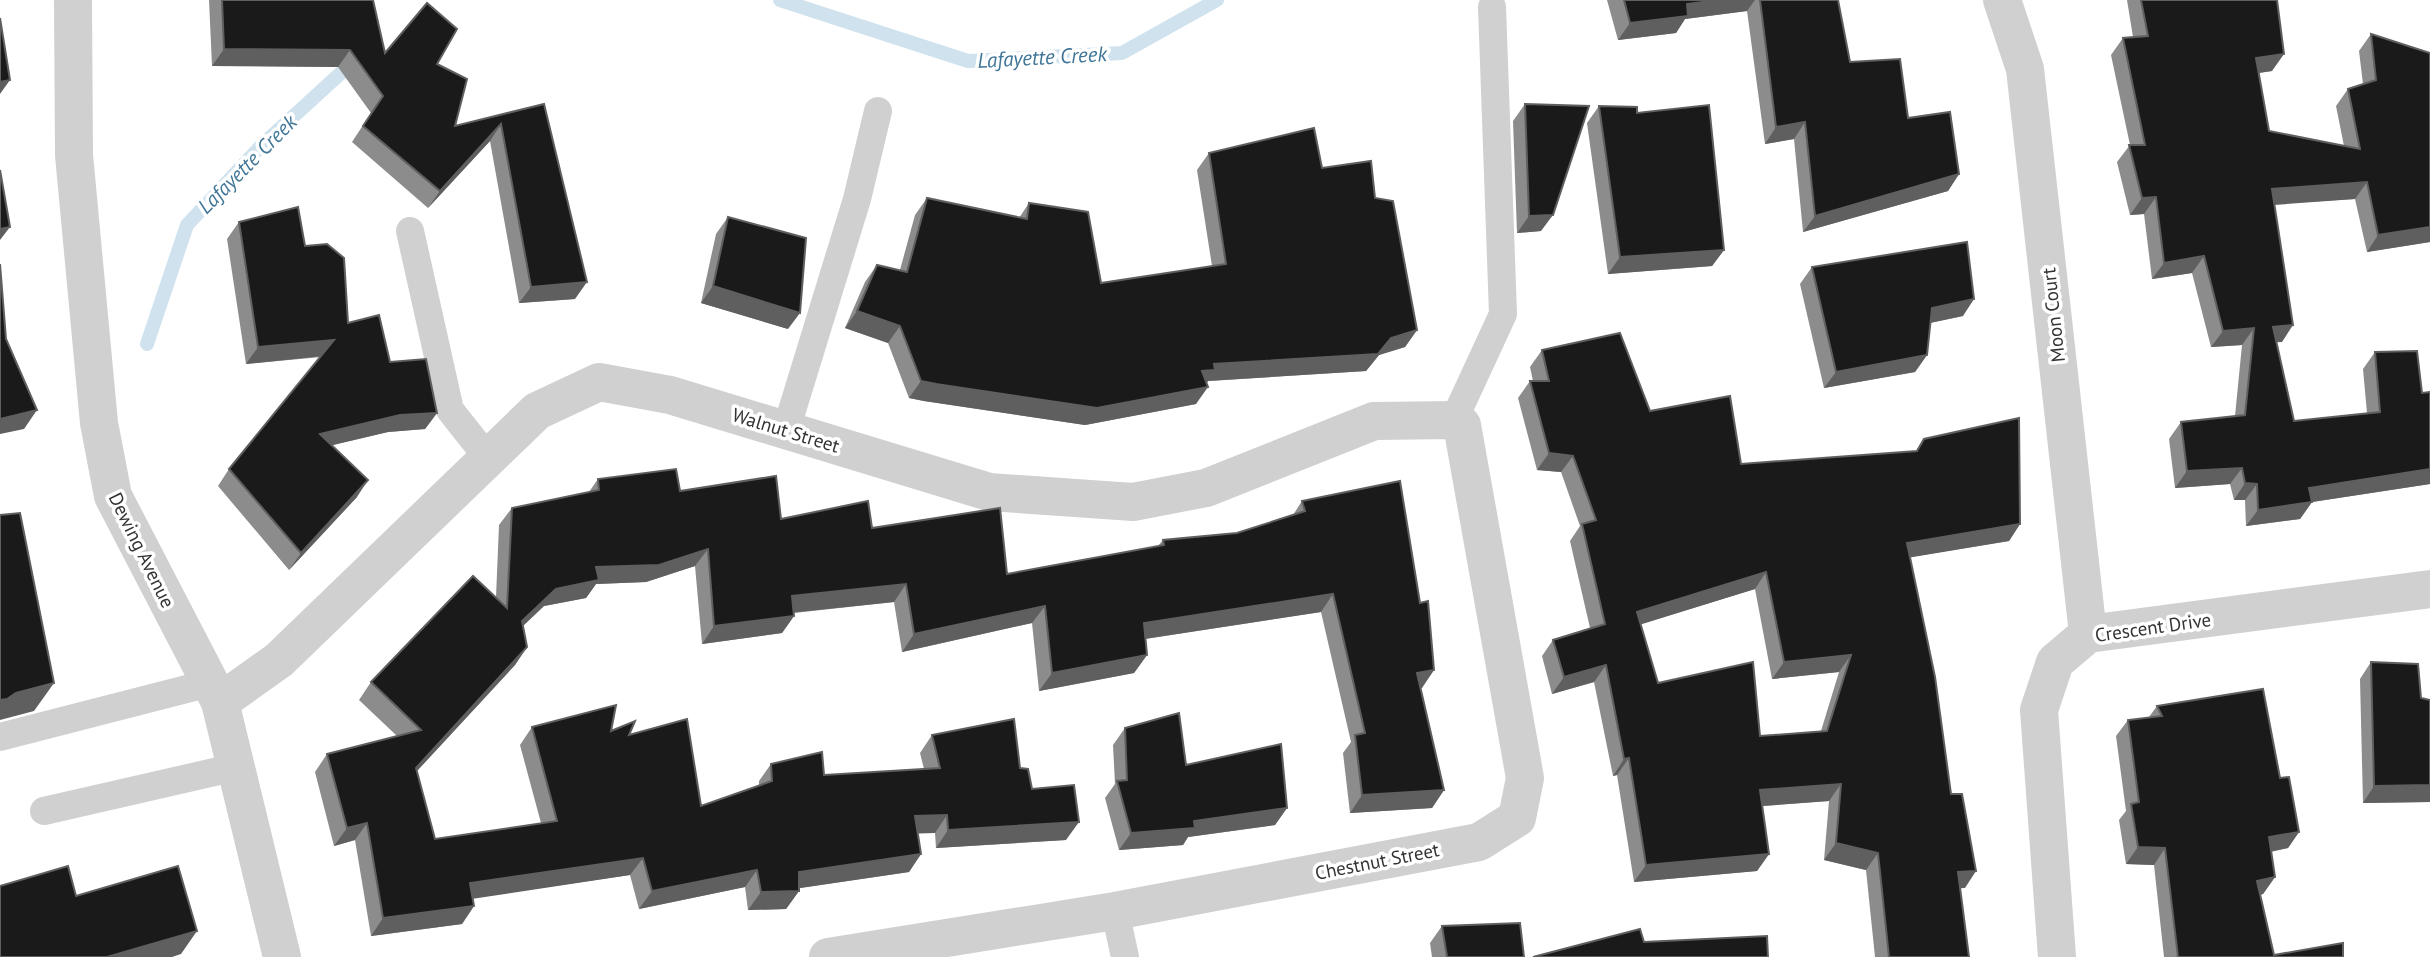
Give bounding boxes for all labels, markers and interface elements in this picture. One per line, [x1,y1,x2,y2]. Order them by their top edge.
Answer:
water label: Lafayette Creek [977,40,1109,74]
water label: Lafayette Creek [192,108,303,219]
street label: Moon Court [2036,266,2070,363]
street label: Walnut Street [730,402,843,458]
street label: Dewing Avenue [104,488,180,612]
street label: Crescent Drive [2093,607,2213,647]
street label: Chestnut Street [1313,837,1442,885]

